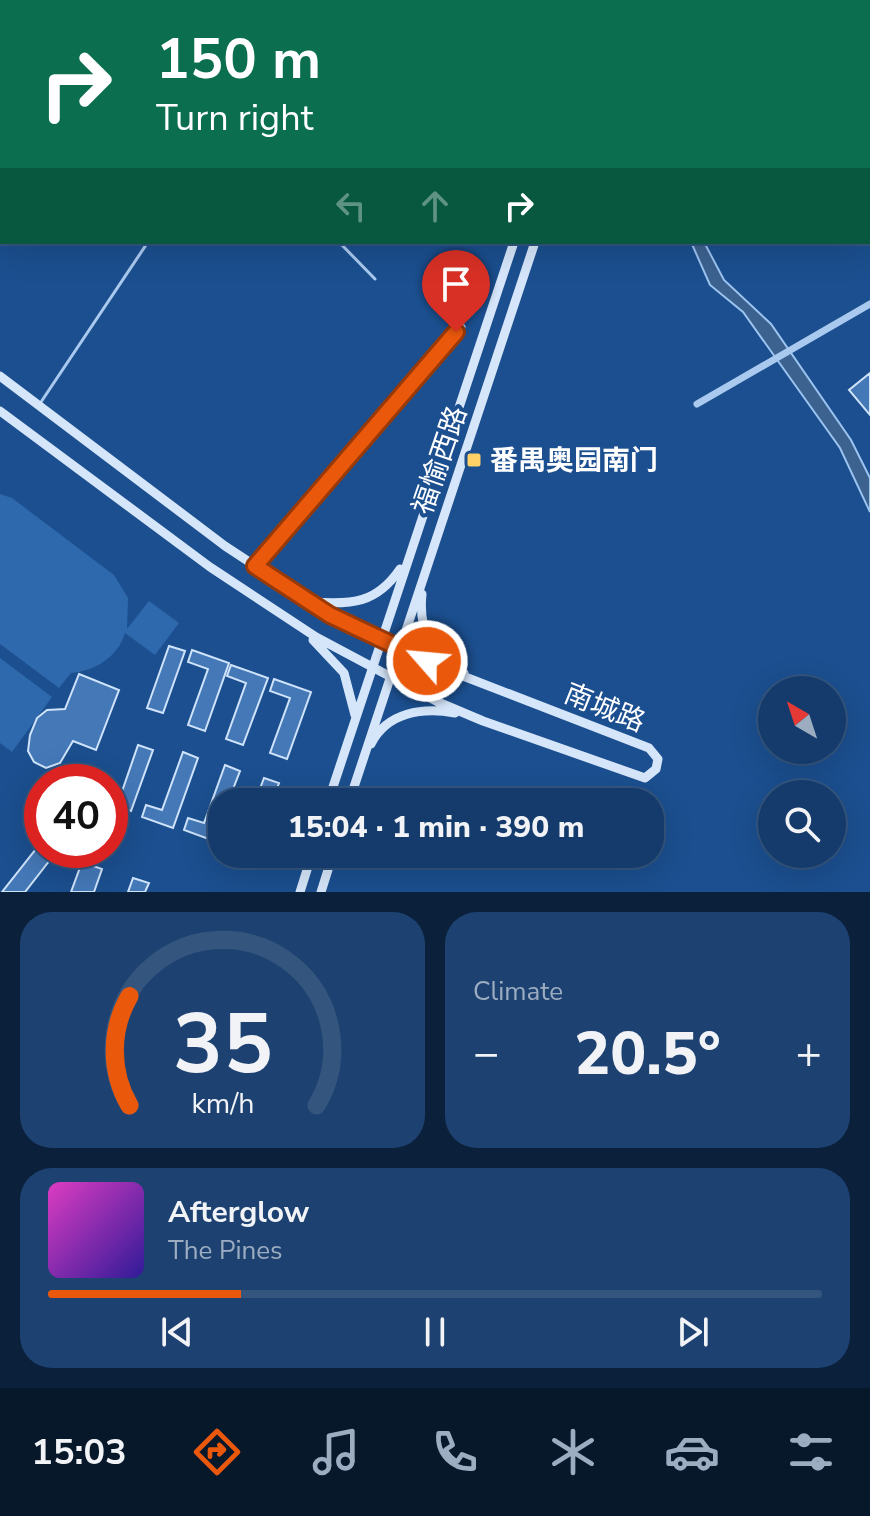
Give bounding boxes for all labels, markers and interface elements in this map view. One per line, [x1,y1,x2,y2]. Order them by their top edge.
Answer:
text: 150 m [156,21,321,98]
icon: right [24,32,128,136]
text: Turn right [156,94,313,143]
icon: left [329,184,373,228]
icon: ahead [413,184,457,228]
icon: right [497,184,541,228]
pin [422,250,490,332]
icon: arrive [434,262,478,306]
street label: 福愉西路 [404,401,476,519]
place label: 番禺奥园南门 [490,442,658,480]
marker: 番禺奥园南门 [465,451,483,469]
position arrow [385,619,469,703]
street label: 南城路 [559,675,651,741]
north arrow [758,676,846,764]
map controls [758,676,846,868]
speed limit sign: 40 [24,764,128,868]
button: search [758,780,846,868]
text: 15:04 · 1 min · 390 m [288,807,584,848]
text: Climate [473,974,563,1009]
text: 35 [173,988,272,1101]
text: 20.5° [574,1013,721,1095]
text: − [473,1024,499,1084]
text: + [796,1024,822,1084]
text: km/h [191,1084,254,1123]
text: Afterglow [168,1192,309,1233]
text: The Pines [168,1233,283,1268]
icon: previous [155,1310,199,1354]
icon: pause [413,1310,457,1354]
icon: next [671,1310,715,1354]
icon: directions [189,1424,245,1480]
icon: music [308,1424,364,1480]
icon: phone [427,1424,483,1480]
icon: climate [545,1424,601,1480]
icon: car [664,1424,720,1480]
icon: filters [783,1424,839,1480]
text: 15:03 [31,1428,127,1477]

